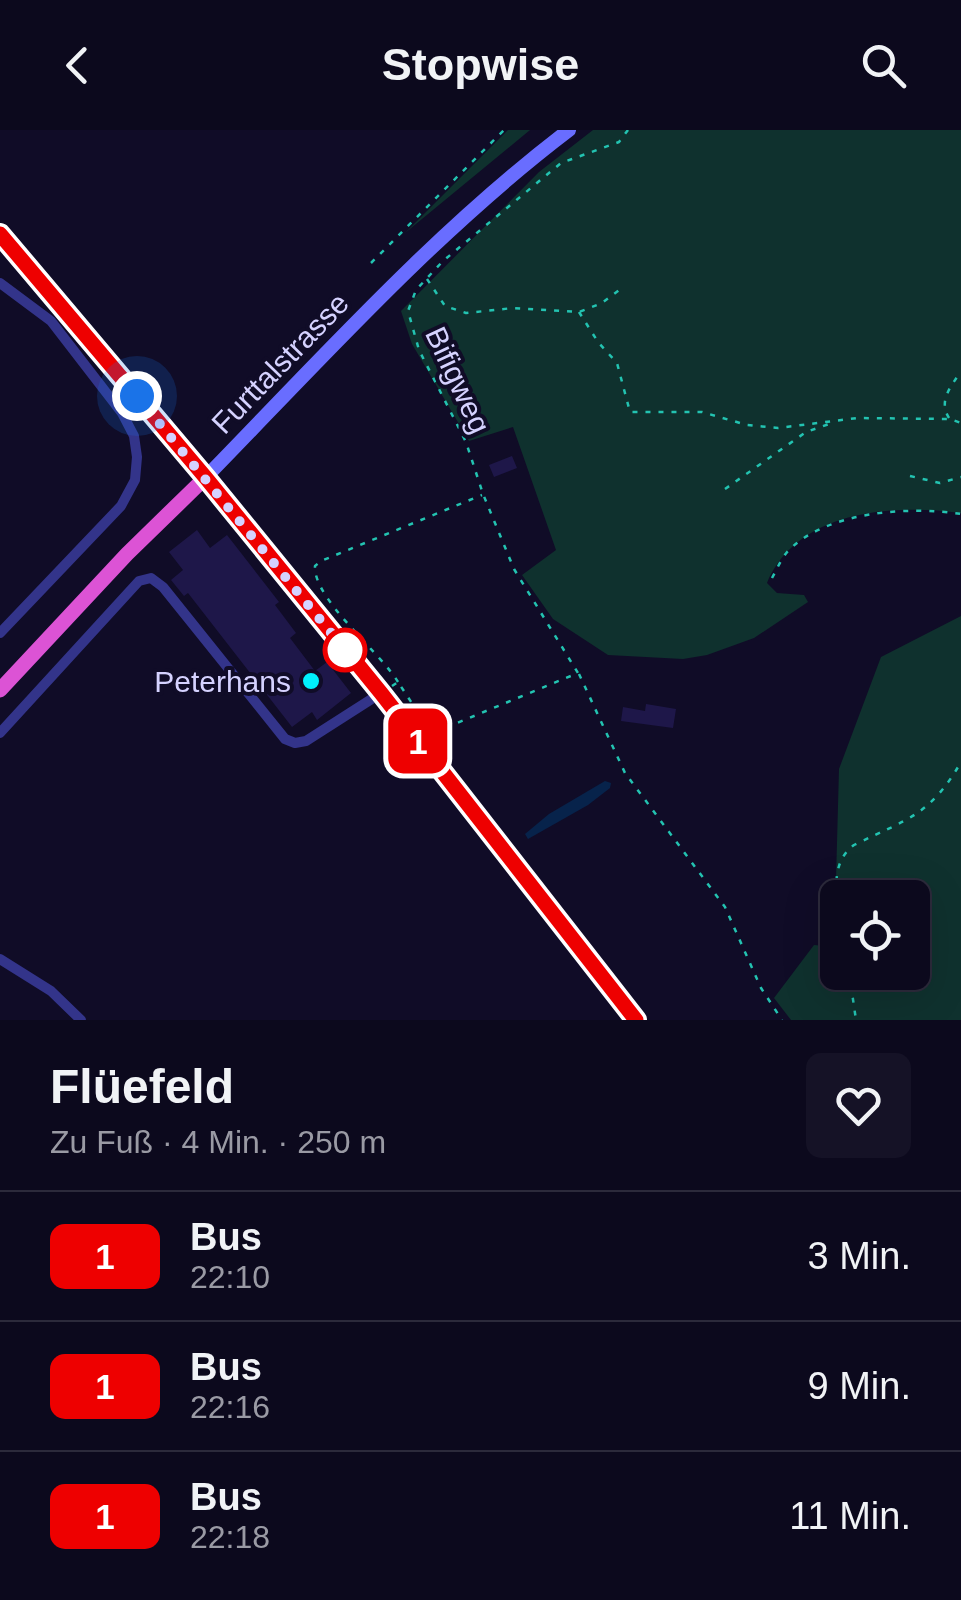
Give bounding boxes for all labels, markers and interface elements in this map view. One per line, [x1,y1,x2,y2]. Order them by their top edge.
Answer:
icon: back [50,38,105,93]
icon: search [856,38,911,93]
text: Stopwise [382,39,579,90]
street label: Furttalstrasse [205,286,355,440]
street label: Bifigweg [419,322,497,438]
your location [112,371,162,421]
unlabelled marker [324,629,366,671]
place label: Peterhans [154,665,291,698]
marker: Peterhans [300,670,322,692]
line badge: 1 [386,708,450,774]
text: 1 [408,722,428,761]
map controls [820,880,930,990]
button: locate [820,880,930,990]
button: heart [806,1053,911,1158]
text: Flüefeld [50,1060,234,1113]
text: Zu Fuß · 4 Min. · 250 m [50,1124,386,1160]
text: Bus [190,1216,262,1258]
text: 3 Min. [808,1235,911,1277]
text: 1 [95,1237,115,1276]
text: 22:10 [190,1259,270,1295]
text: Bus [190,1346,262,1388]
text: 9 Min. [808,1365,911,1407]
text: 1 [95,1367,115,1406]
text: 22:16 [190,1389,270,1425]
text: Bus [190,1476,262,1518]
text: 11 Min. [789,1495,911,1537]
text: 1 [95,1497,115,1536]
text: 22:18 [190,1519,270,1555]

